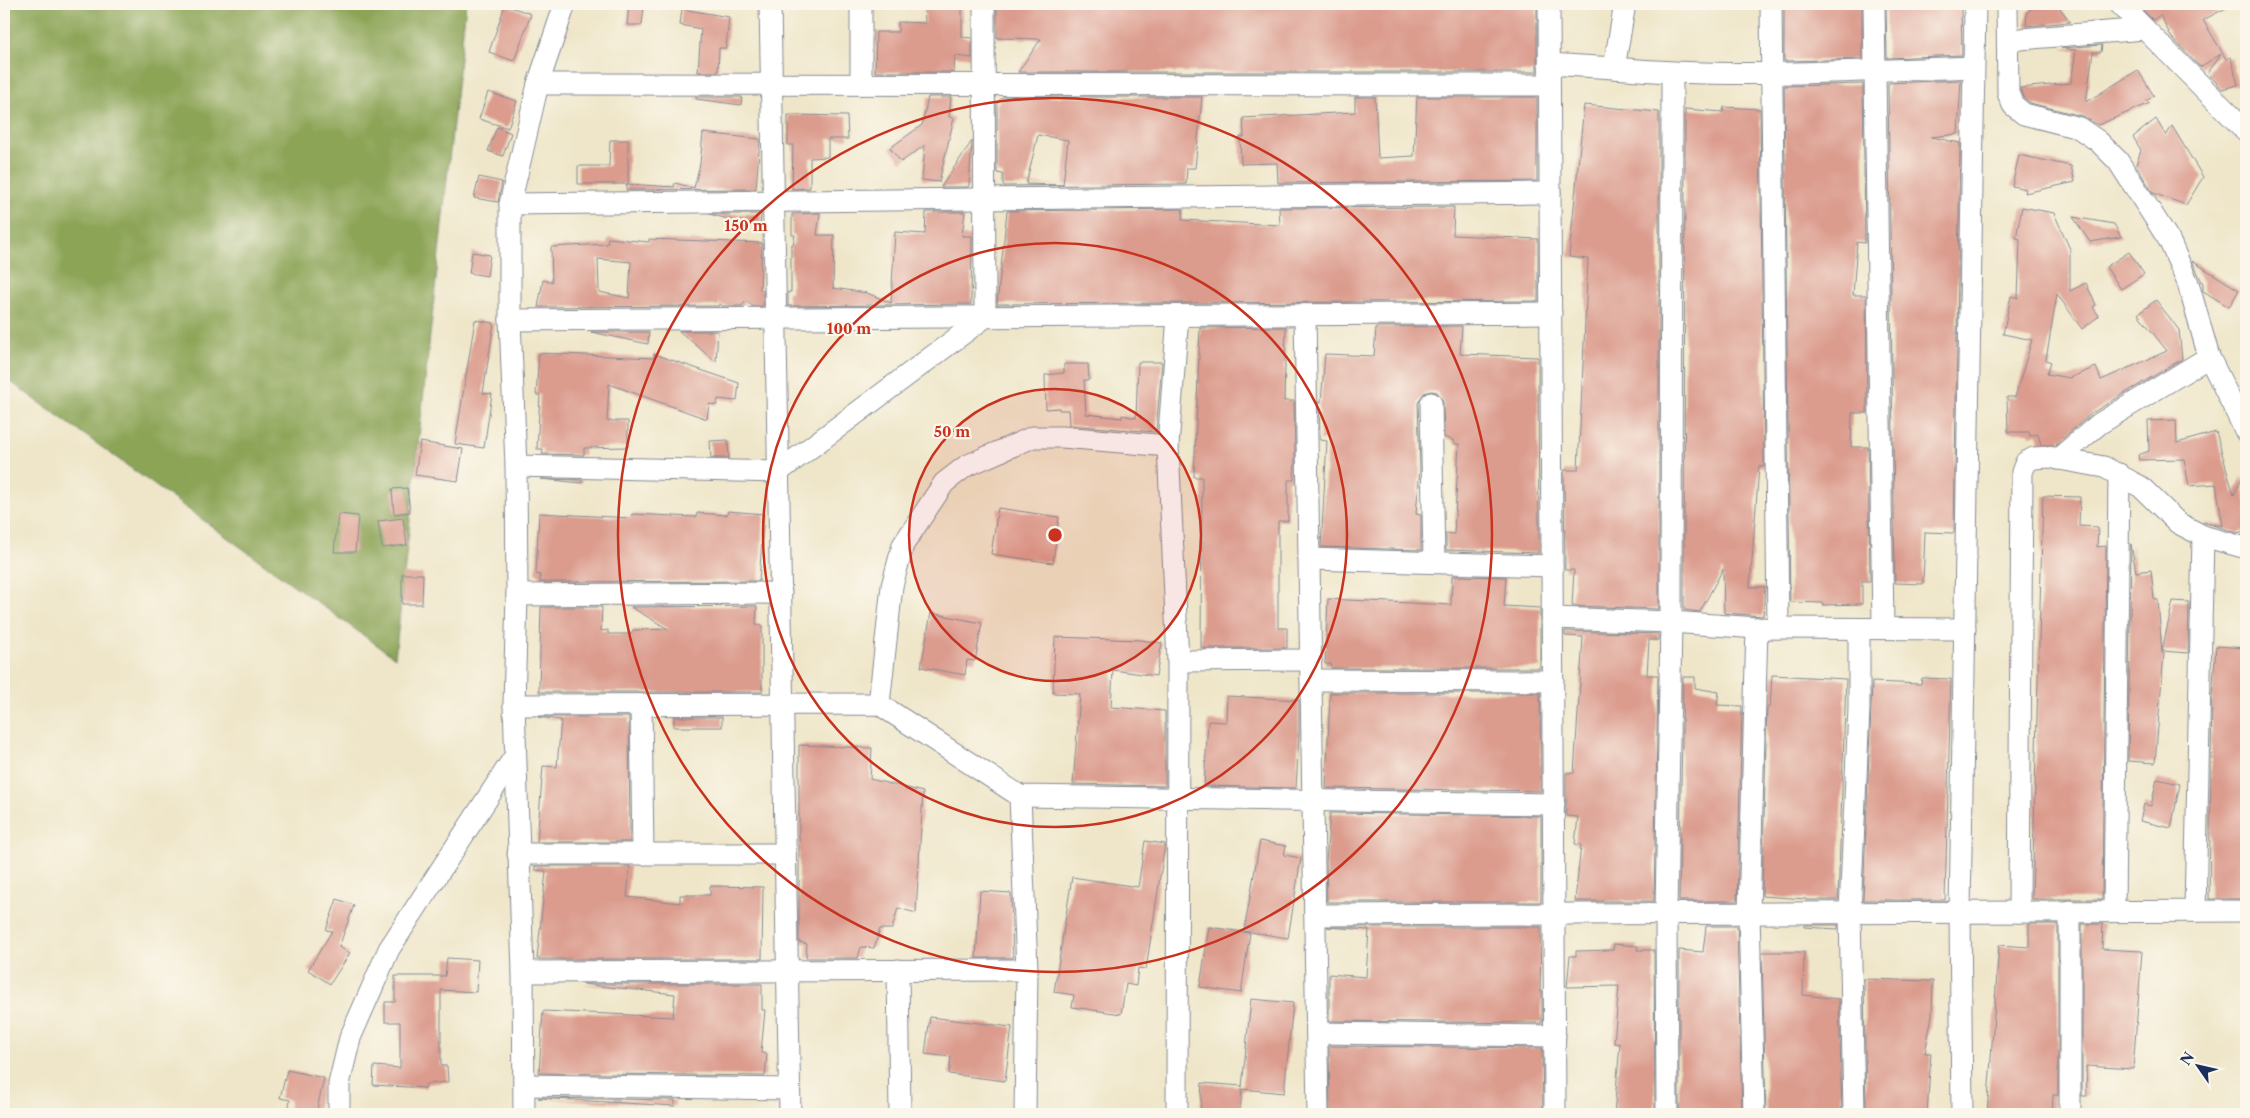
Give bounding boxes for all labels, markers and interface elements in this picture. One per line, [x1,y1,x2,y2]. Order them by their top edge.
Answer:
text: 150 m [724,216,768,235]
text: 100 m [827,319,871,338]
text: 50 m [934,422,970,441]
centre of rings [1046,526,1064,544]
north arrow [2172,1040,2222,1090]
text: N [2176,1049,2198,1069]

